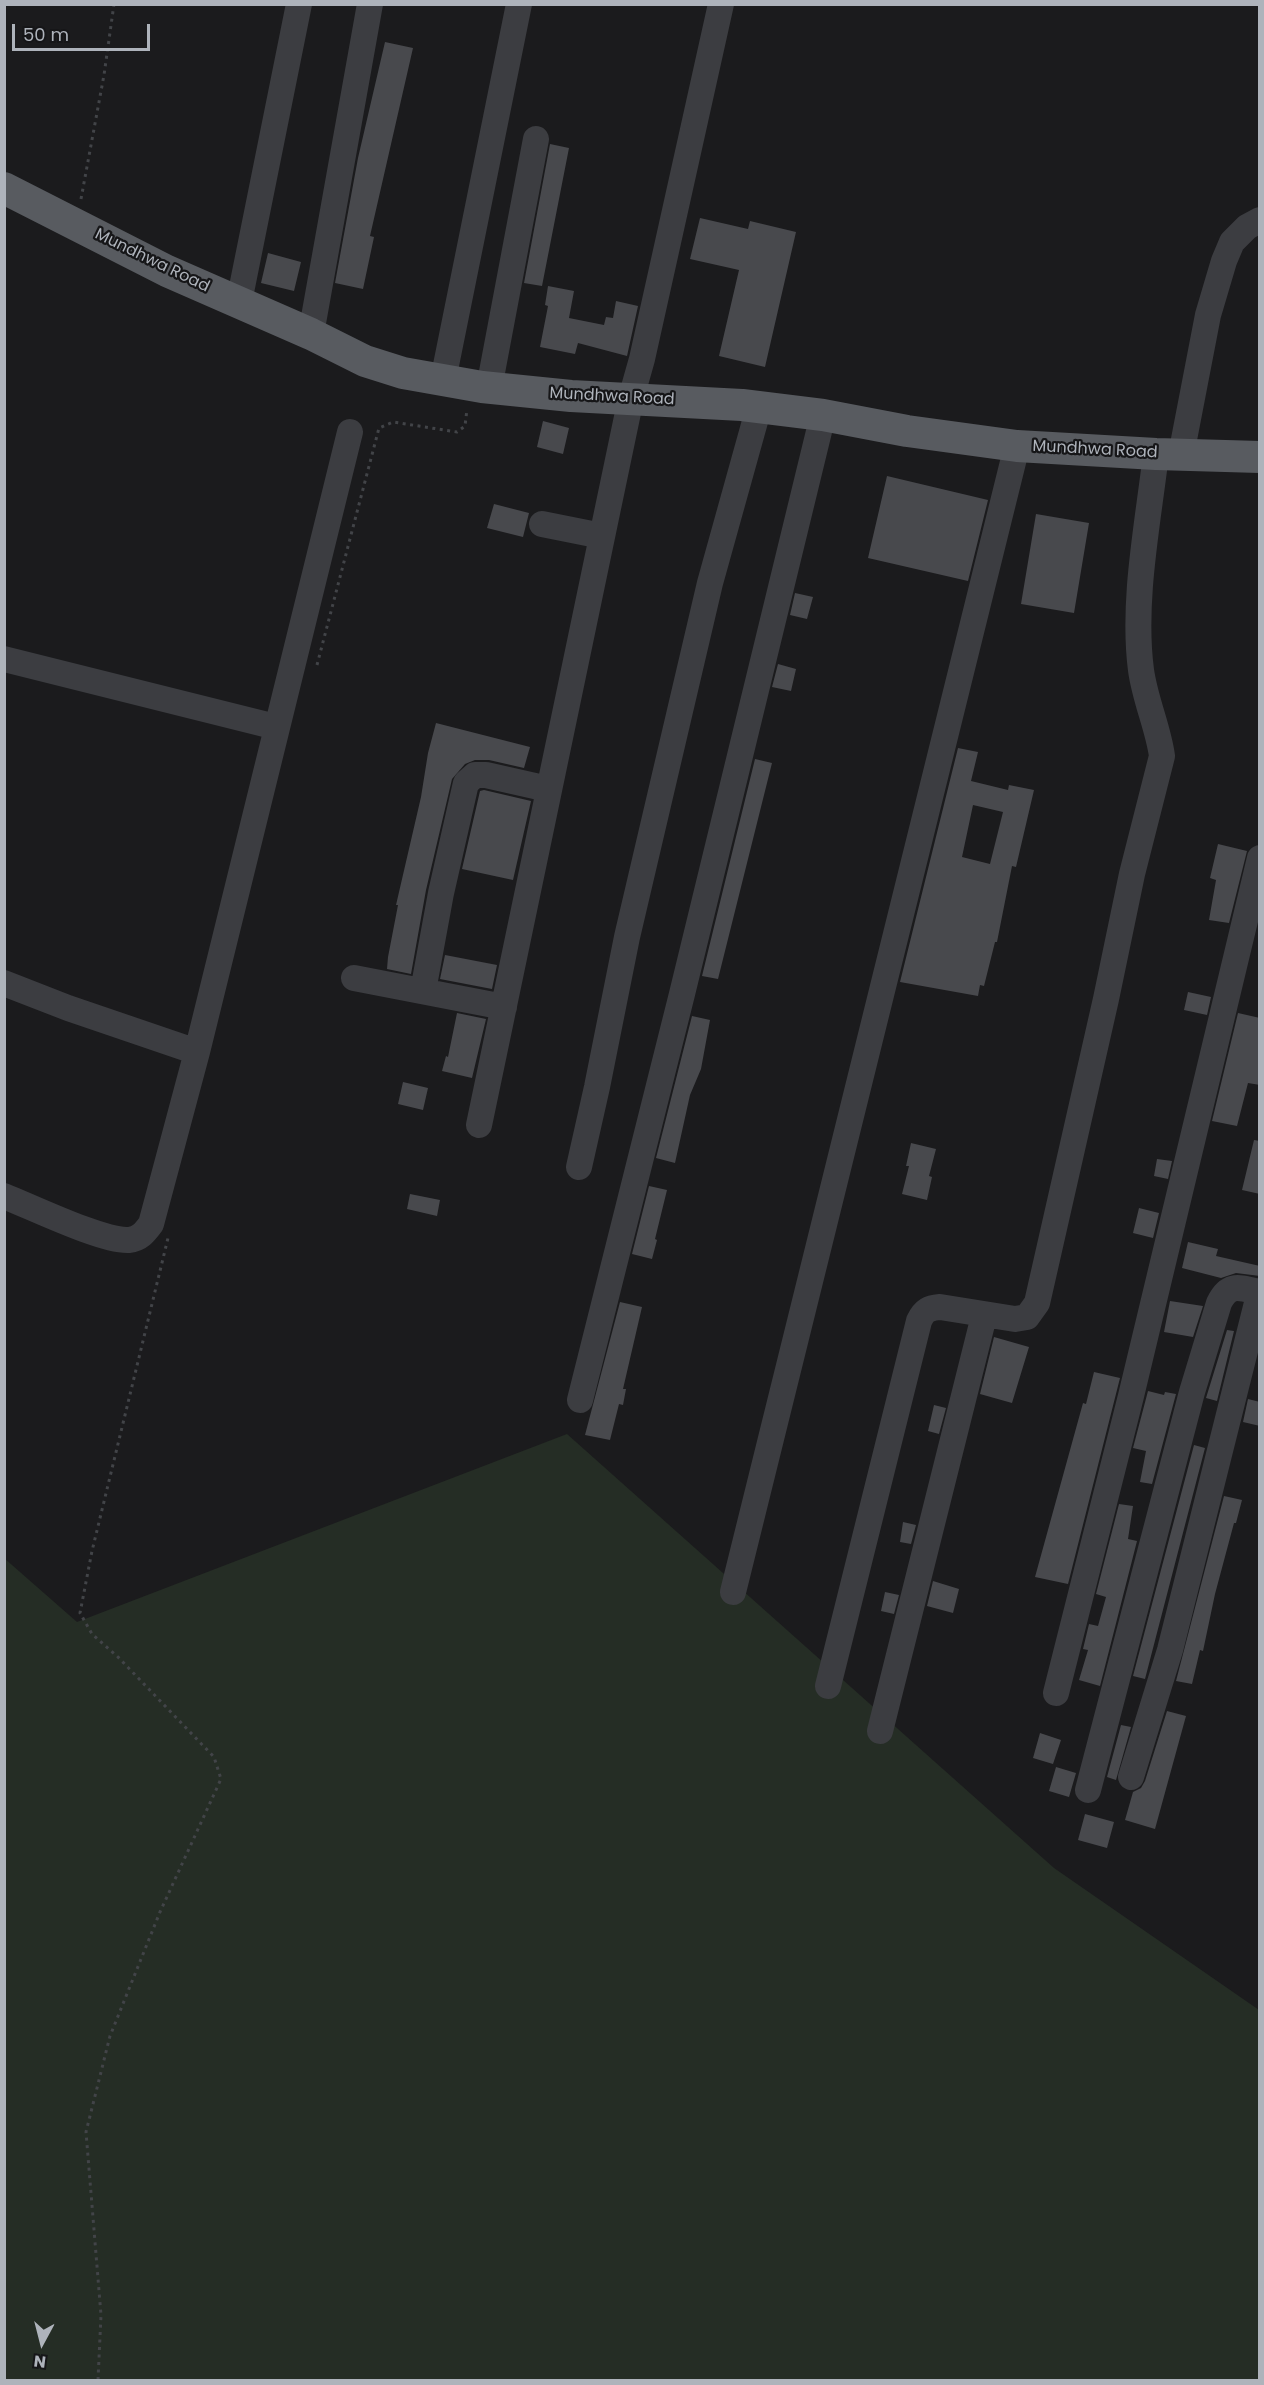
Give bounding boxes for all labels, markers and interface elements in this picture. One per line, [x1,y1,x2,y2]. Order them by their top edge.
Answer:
scale bar [15,12,153,50]
text: 50 m [23,22,69,47]
street label: Mundhwa Road [92,225,212,297]
street label: Mundhwa Road [549,384,675,410]
street label: Mundhwa Road [1032,437,1158,463]
north arrow [12,2313,72,2373]
text: N [32,2349,47,2374]

